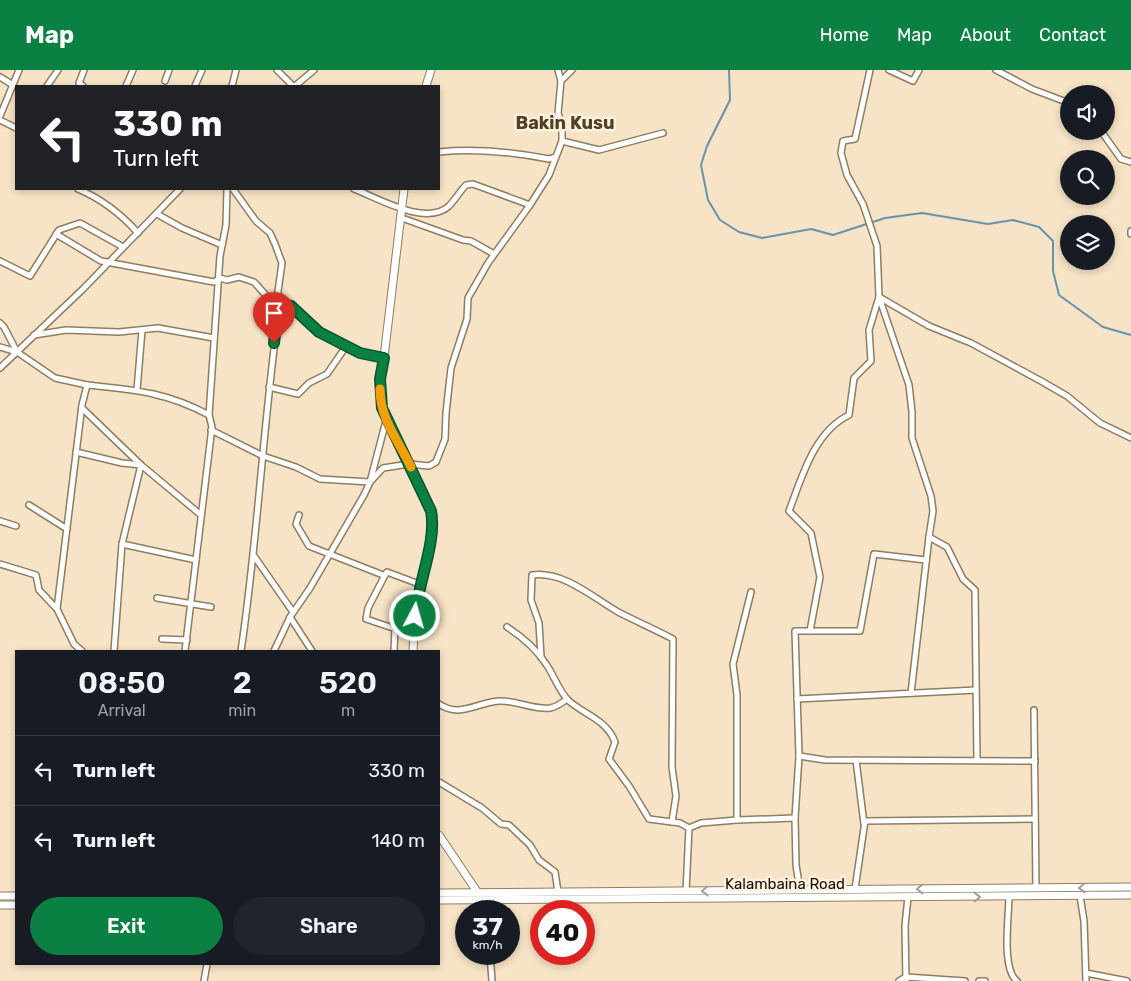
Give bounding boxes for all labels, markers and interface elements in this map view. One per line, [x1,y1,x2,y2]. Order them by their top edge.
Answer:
text: Map [25,21,74,49]
text: Home [820,24,869,46]
text: Map [897,24,932,46]
text: About [960,24,1011,46]
text: Contact [1039,24,1106,46]
map controls [1060,85,1115,270]
button: sound [1060,85,1115,140]
text: 330 m [113,103,222,145]
icon: left [30,105,95,170]
district label: Bakin Kusu [516,112,614,134]
text: Turn left [113,145,199,172]
button: search [1060,150,1115,205]
button: layers [1060,215,1115,270]
pin [253,292,295,343]
icon: arrive [260,299,288,327]
position arrow [388,589,440,641]
text: 08:50 [78,665,165,701]
text: 2 [233,665,252,701]
text: 520 [319,665,377,701]
text: Arrival [98,701,146,720]
text: min [228,701,256,720]
text: m [341,701,355,720]
icon: left [30,757,58,785]
text: Turn left [73,759,155,782]
text: 330 m [369,759,425,782]
icon: left [30,827,58,855]
text: Turn left [73,829,155,852]
text: 140 m [371,829,425,852]
street label: Kalambaina Road [725,875,845,893]
one-way arrow [1078,882,1086,893]
one-way arrow [916,884,924,894]
one-way arrow [701,886,708,896]
one-way arrow [974,891,982,902]
button: Exit [30,897,223,955]
button: Share [233,897,425,955]
speed limit sign: 40 [530,900,595,965]
text: 37 [472,912,503,941]
text: km/h [473,938,502,952]

